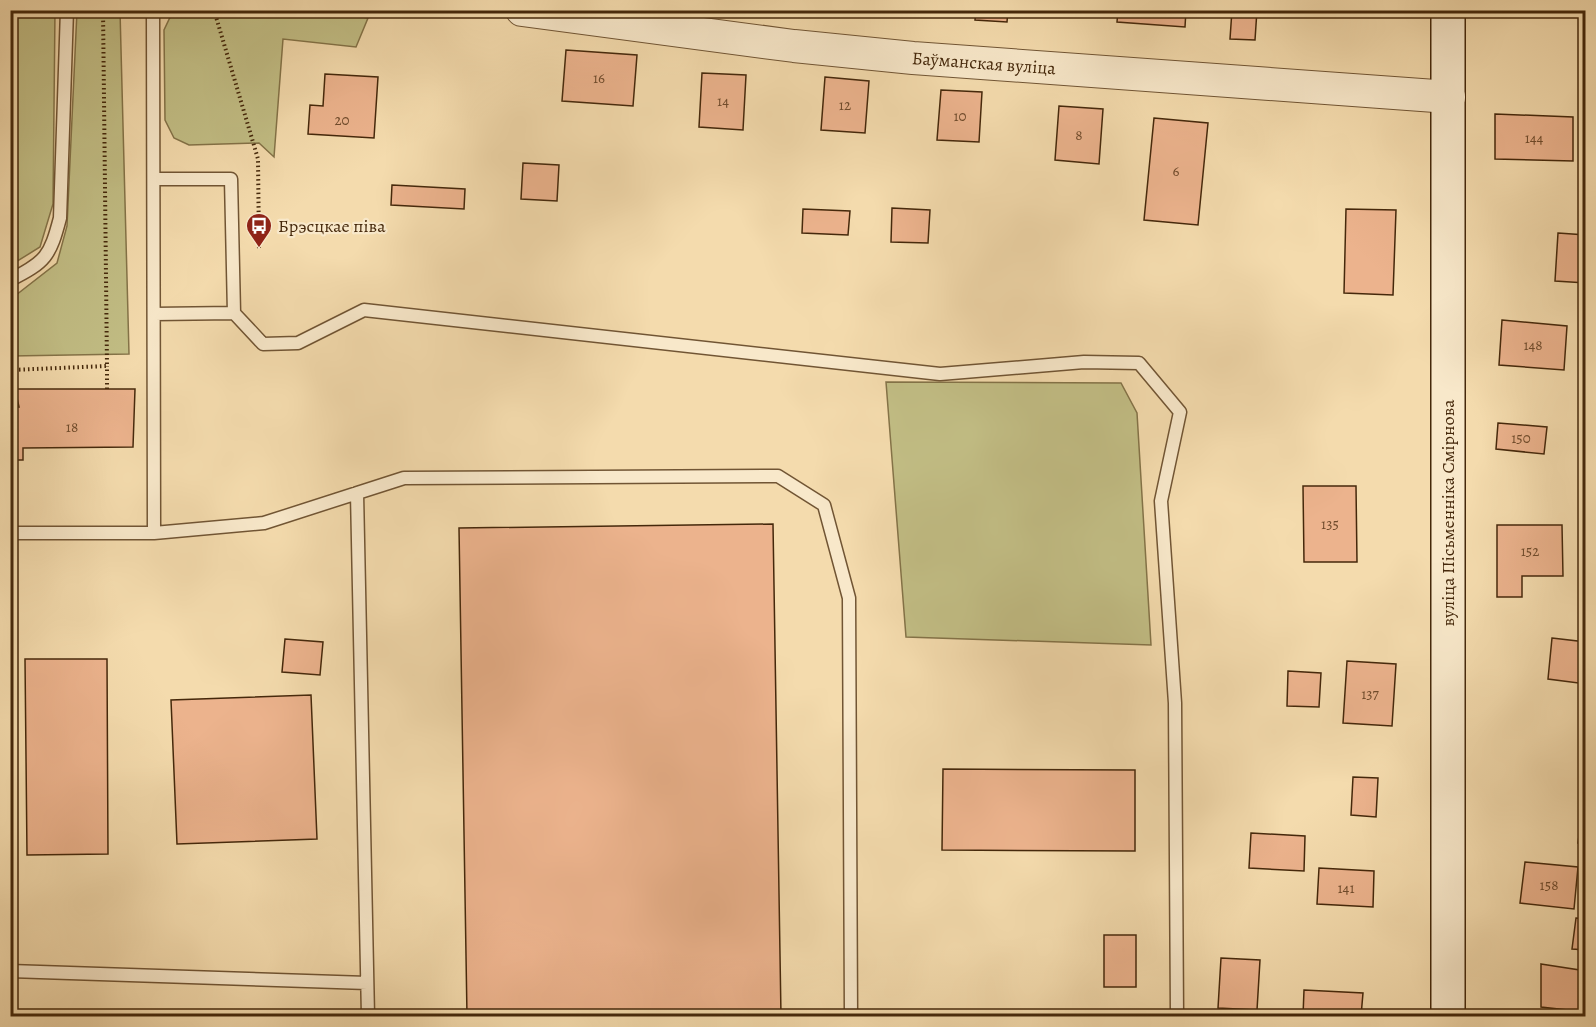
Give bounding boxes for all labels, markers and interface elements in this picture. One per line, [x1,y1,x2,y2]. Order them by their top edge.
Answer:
street label: Баўманская вуліца [911,46,1057,80]
house number: 16 [593,68,605,88]
house number: 14 [717,91,729,111]
house number: 12 [839,95,851,115]
house number: 10 [953,106,967,126]
house number: 20 [334,110,350,130]
house number: 8 [1075,125,1083,145]
house number: 144 [1525,128,1544,148]
house number: 6 [1173,161,1180,181]
bus stop icon: Брэсцкае піва [244,211,274,249]
place label: Брэсцкае піва [278,214,386,238]
house number: 148 [1523,335,1543,355]
street label: вуліца Пісьменніка Смірнова [1436,399,1460,627]
house number: 18 [66,417,78,437]
house number: 150 [1511,428,1531,448]
house number: 135 [1321,514,1339,534]
house number: 152 [1521,541,1539,561]
house number: 137 [1361,684,1380,704]
house number: 158 [1540,875,1558,895]
house number: 141 [1337,878,1355,898]

